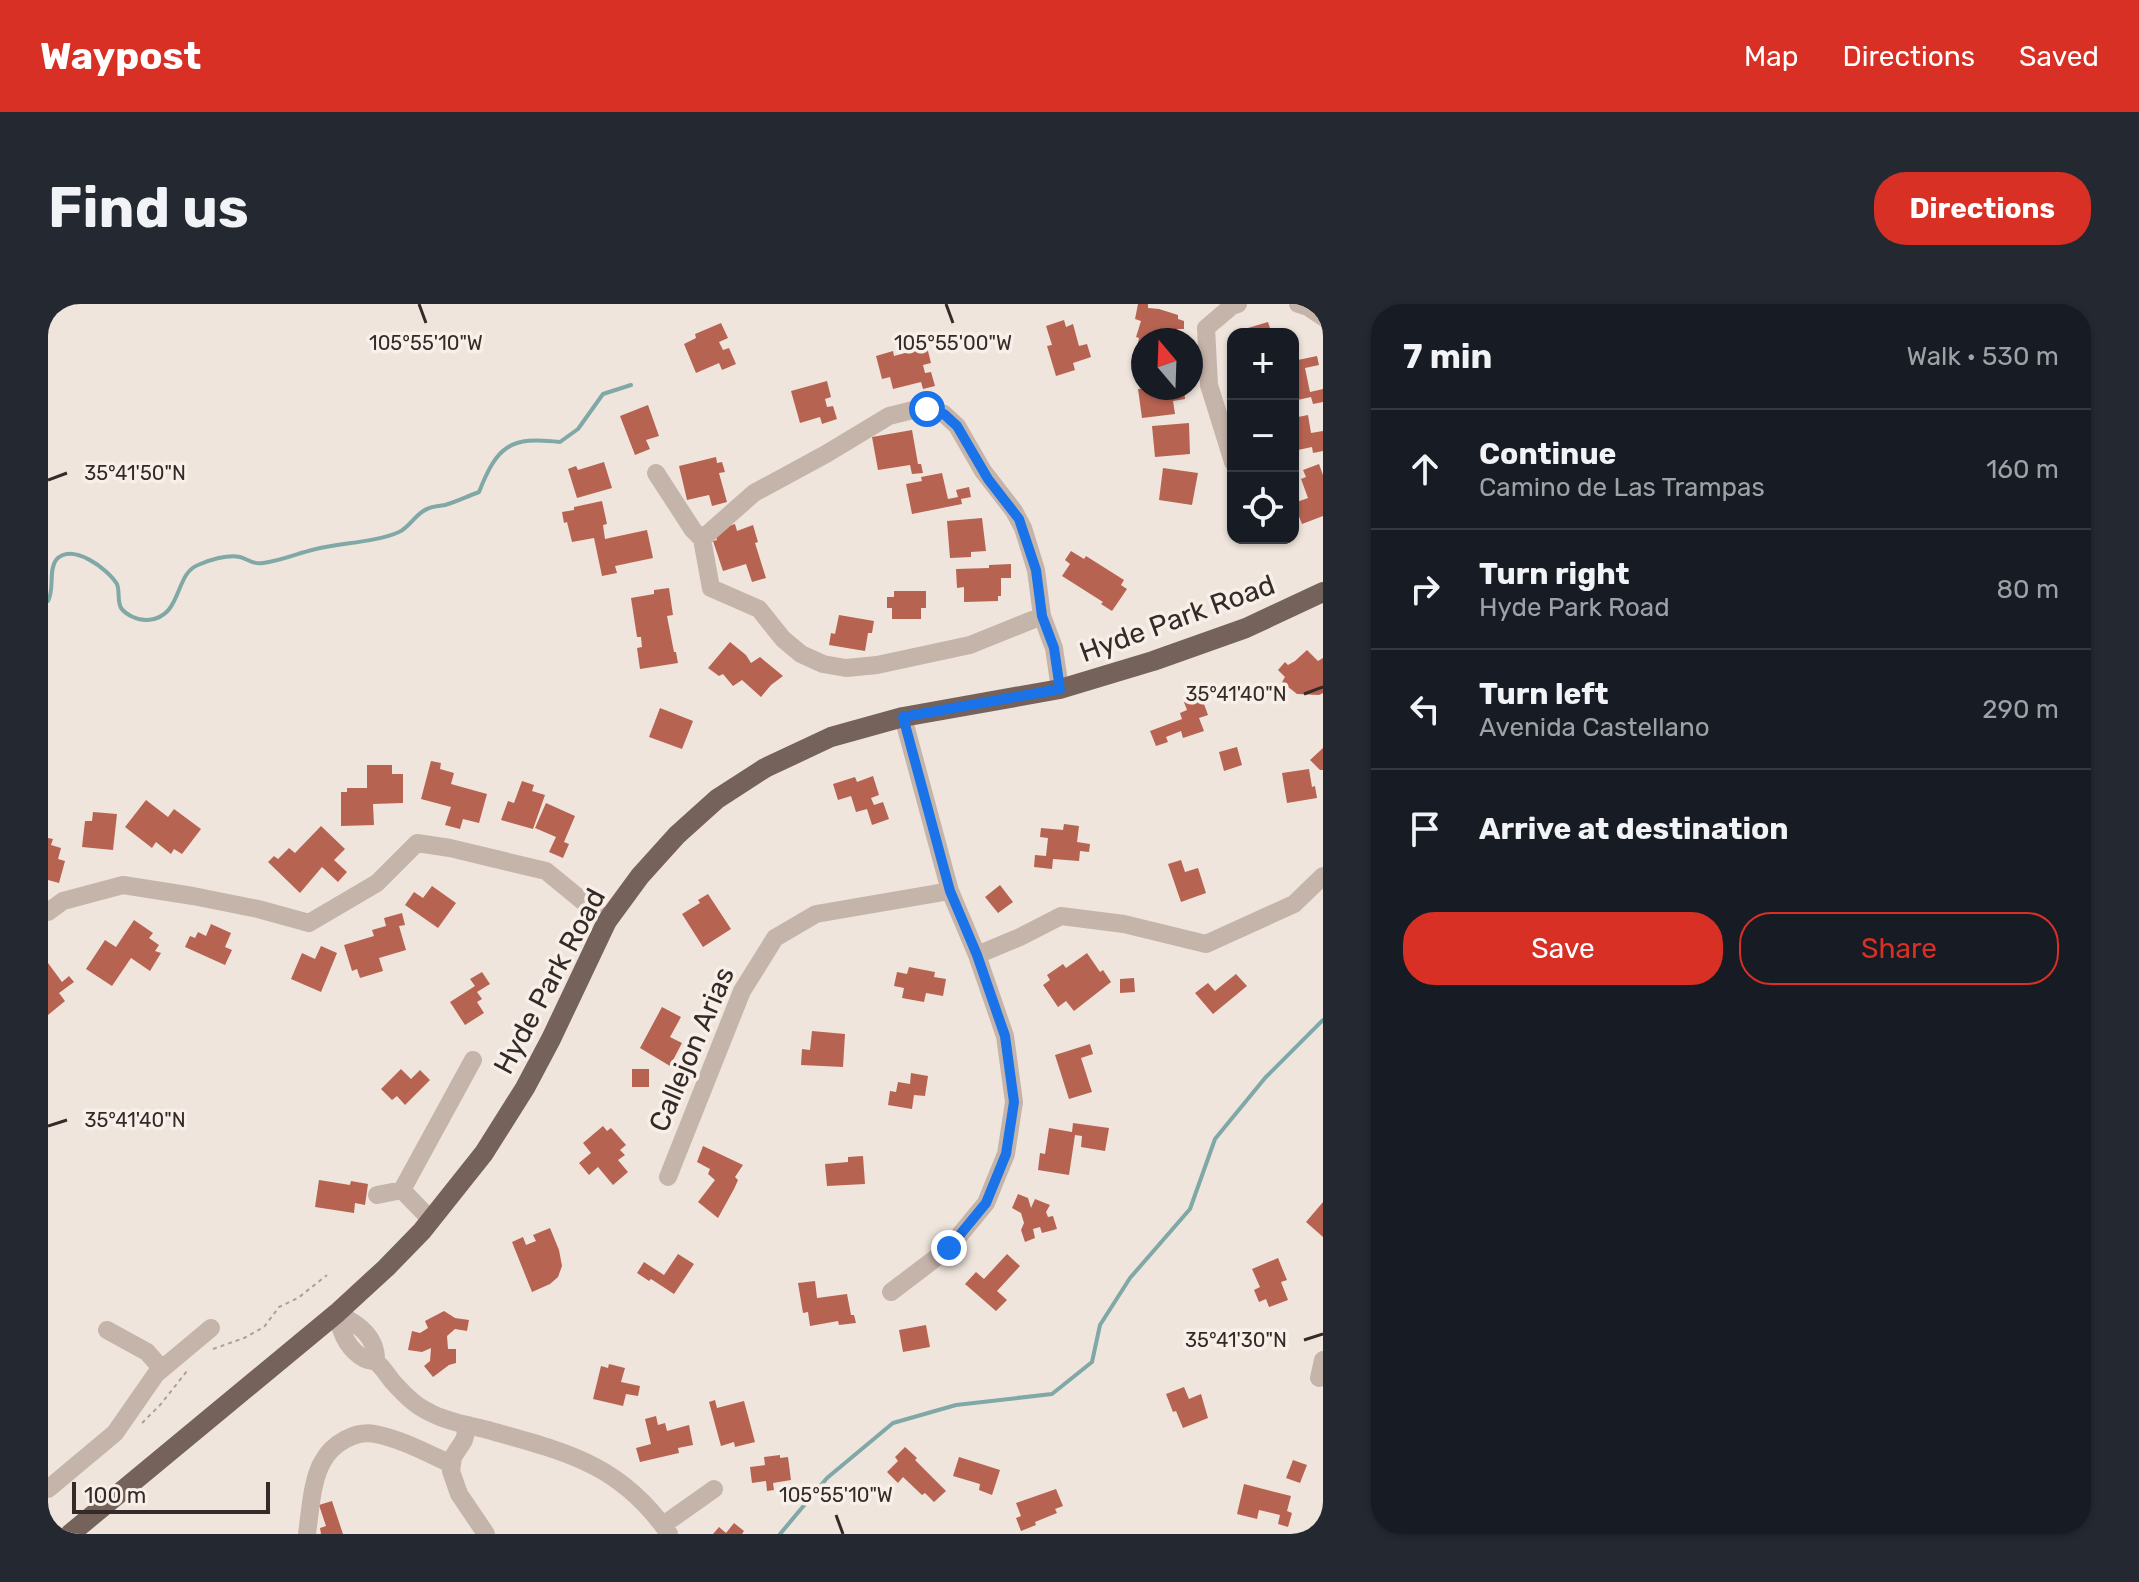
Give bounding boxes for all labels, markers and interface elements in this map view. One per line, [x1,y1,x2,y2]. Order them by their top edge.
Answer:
text: Waypost [40,33,201,79]
text: Map [1744,40,1798,73]
text: Directions [1842,40,1975,73]
text: Saved [2019,40,2099,73]
button: Directions [1874,172,2091,245]
text: Find us [48,175,249,241]
north arrow [1131,328,1203,400]
map controls [1227,328,1299,544]
button: + [1227,328,1299,400]
text: 105°55'10"W [369,331,483,355]
text: 105°55'00"W [894,331,1012,355]
text: 7 min [1403,336,1492,377]
text: Walk · 530 m [1907,341,2059,372]
route start [909,391,945,427]
button: − [1227,400,1299,472]
text: Continue [1479,436,1616,472]
icon: ahead [1403,447,1447,491]
text: 160 m [1986,454,2059,485]
text: 35°41'50"N [84,461,186,485]
button: locate [1227,472,1299,544]
text: Camino de Las Trampas [1479,472,1765,503]
text: Turn right [1479,556,1630,592]
icon: right [1403,567,1447,611]
street label: Hyde Park Road [1075,568,1279,669]
text: 80 m [1996,574,2059,605]
text: Hyde Park Road [1479,592,1670,623]
text: Turn left [1479,676,1609,712]
text: 35°41'40"N [1185,682,1287,706]
icon: left [1403,687,1447,731]
text: 290 m [1982,694,2059,725]
text: Avenida Castellano [1479,712,1710,743]
icon: arrive [1403,807,1447,851]
text: Arrive at destination [1479,811,1789,847]
street label: Hyde Park Road [487,883,612,1080]
button: Save [1403,912,1723,985]
button: Share [1739,912,2059,985]
street label: Callejon Arias [642,962,741,1136]
text: 35°41'40"N [84,1108,186,1132]
route end [931,1230,967,1266]
text: 35°41'30"N [1185,1328,1287,1352]
scale bar [72,1478,270,1514]
text: 100 m [84,1482,146,1509]
text: 105°55'10"W [779,1483,893,1507]

